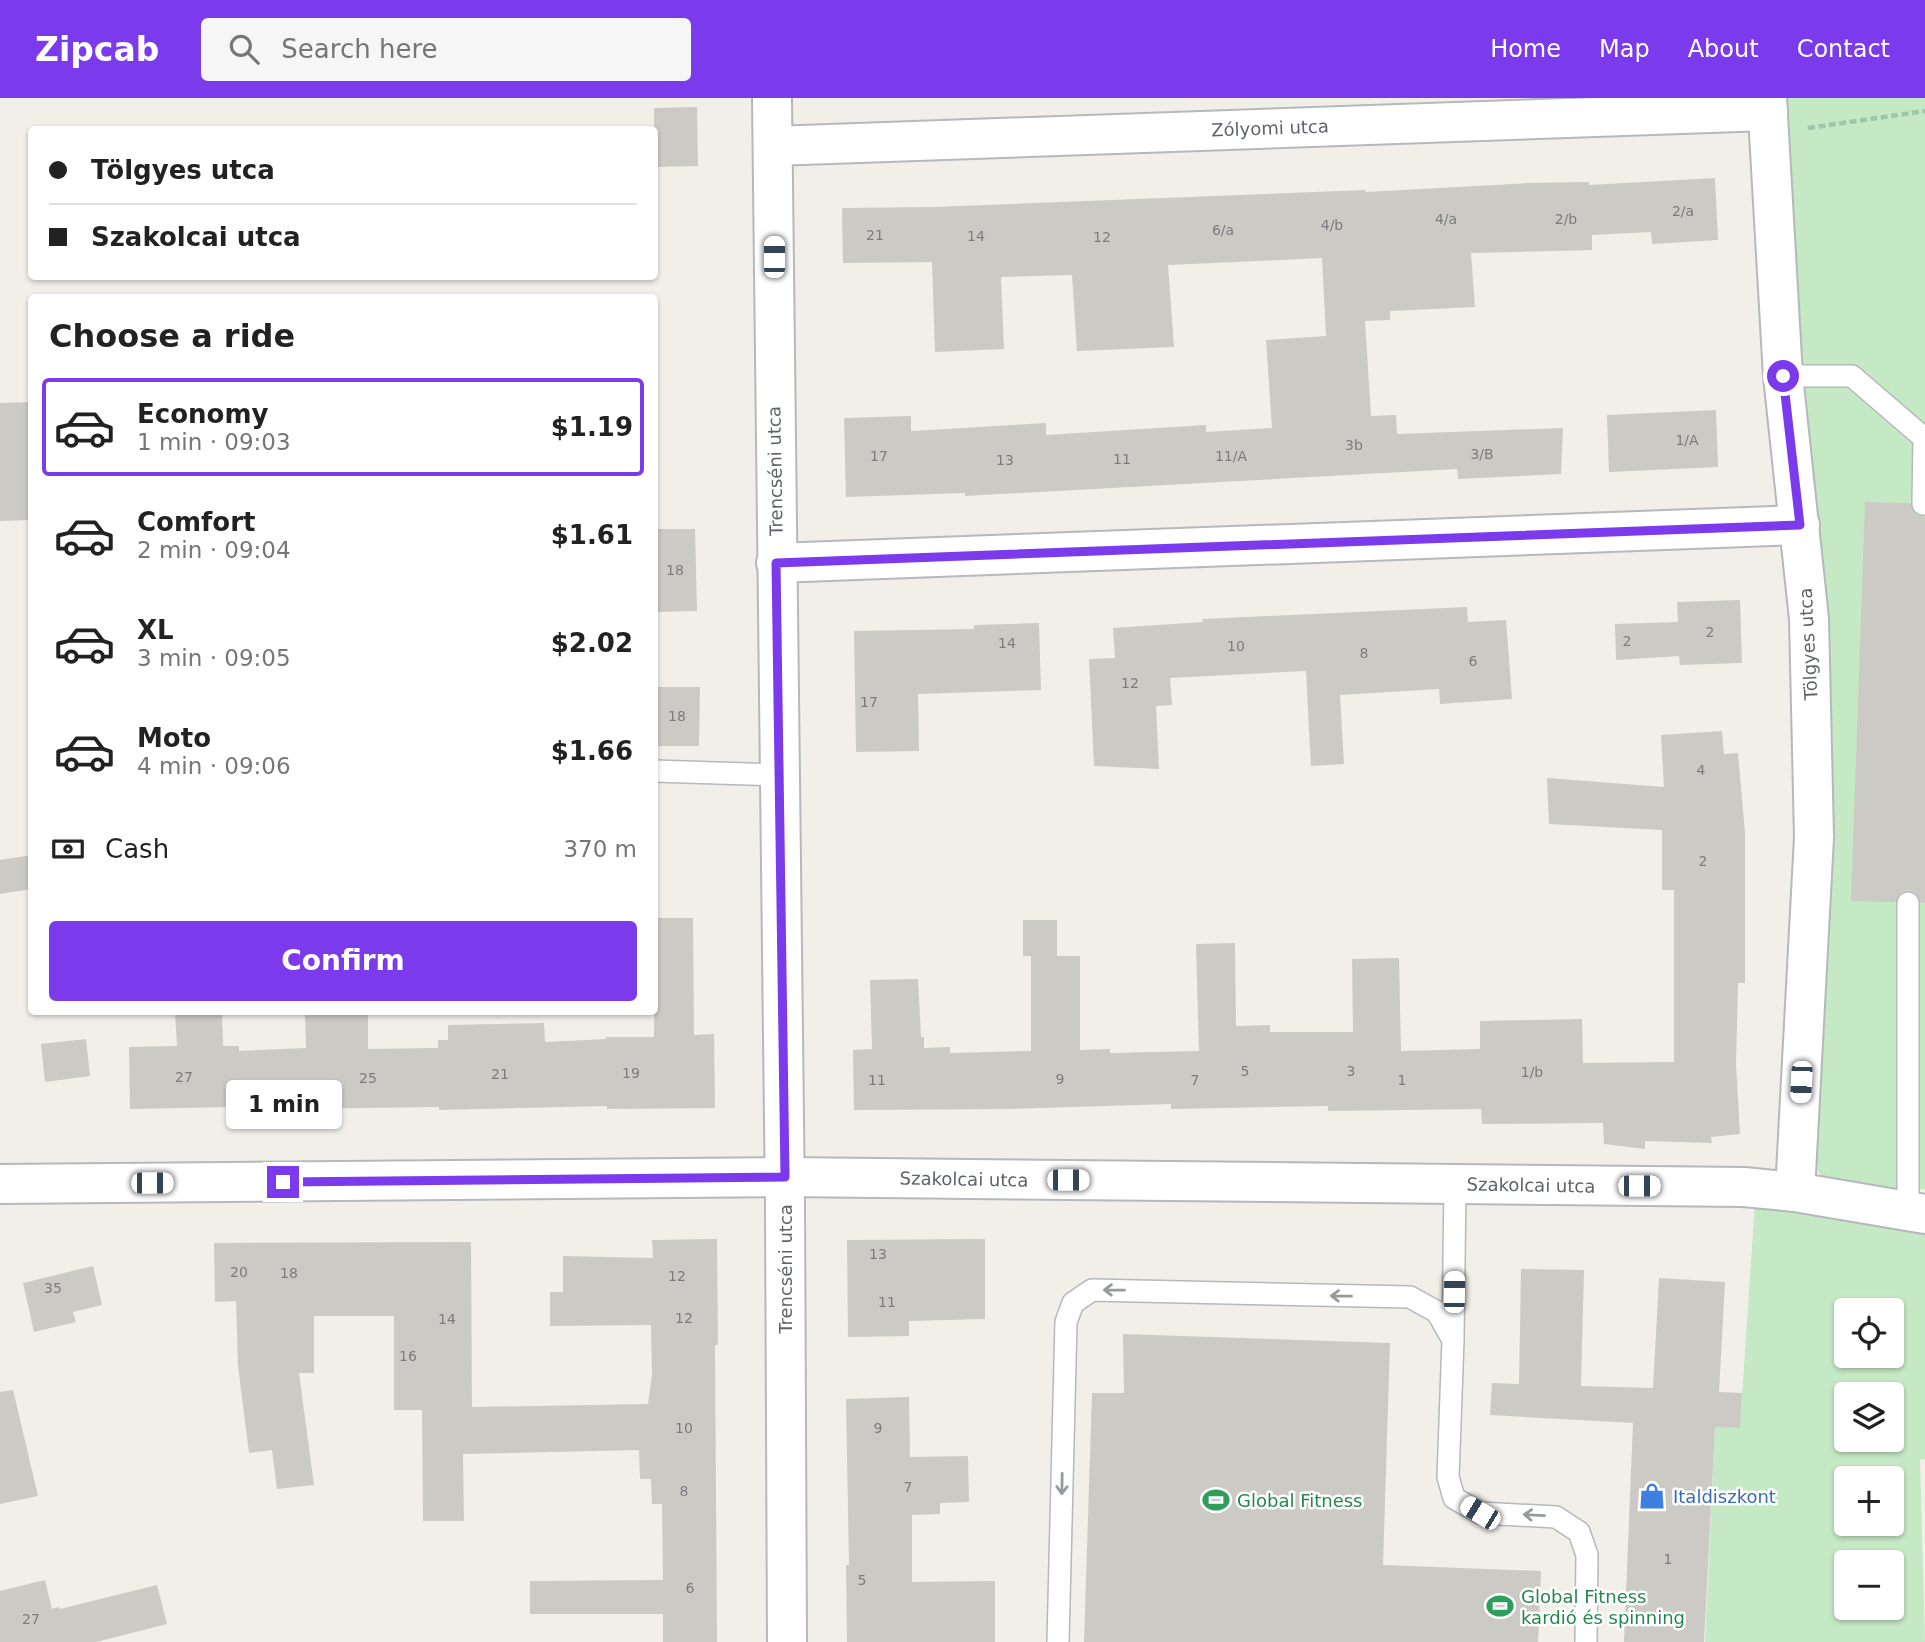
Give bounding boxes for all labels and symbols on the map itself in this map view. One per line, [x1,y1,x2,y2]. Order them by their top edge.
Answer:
street label: Zólyomi utca [1211,115,1329,141]
house number: 2/a [1672,203,1694,219]
house number: 4/a [1435,211,1457,227]
house number: 2/b [1555,211,1577,227]
house number: 4/b [1321,217,1343,233]
house number: 6/a [1212,222,1234,238]
house number: 21 [866,227,884,243]
house number: 14 [967,228,985,244]
house number: 12 [1093,229,1111,245]
car [764,236,785,278]
route start [1767,360,1799,392]
street label: Trencséni utca [763,406,787,537]
house number: 1/A [1675,432,1699,448]
house number: 3b [1345,437,1363,453]
house number: 3/B [1470,446,1494,462]
house number: 17 [870,448,888,464]
house number: 11/A [1215,448,1247,464]
house number: 11 [1113,451,1131,467]
house number: 13 [996,452,1014,468]
house number: 18 [666,562,684,578]
street label: Tölgyes utca [1795,587,1821,702]
house number: 2 [1706,624,1714,640]
house number: 2 [1623,633,1631,649]
house number: 14 [998,635,1016,651]
house number: 10 [1227,638,1245,654]
house number: 8 [1360,645,1368,661]
house number: 6 [1469,653,1478,669]
house number: 12 [1121,675,1139,691]
house number: 17 [860,694,878,710]
house number: 18 [668,708,686,724]
house number: 4 [1697,762,1706,778]
house number: 2 [1699,853,1707,869]
car [1790,1060,1813,1104]
house number: 5 [1241,1063,1249,1079]
house number: 3 [1347,1063,1355,1079]
house number: 1/b [1521,1064,1543,1080]
house number: 19 [622,1065,640,1081]
house number: 21 [491,1066,509,1082]
house number: 27 [175,1069,193,1085]
house number: 25 [359,1070,377,1086]
house number: 9 [1056,1071,1064,1087]
house number: 11 [868,1072,886,1088]
house number: 7 [1191,1072,1199,1088]
house number: 1 [1398,1072,1406,1088]
callout: 1 min [225,1080,341,1130]
route end [267,1166,299,1198]
street label: Szakolcai utca [899,1167,1029,1191]
car [1048,1170,1090,1191]
car [132,1173,174,1194]
street label: Szakolcai utca [1466,1173,1596,1197]
car [1619,1176,1661,1197]
street label: Trencséni utca [775,1204,796,1335]
house number: 13 [869,1246,887,1262]
house number: 20 [230,1264,248,1280]
house number: 18 [280,1265,298,1281]
house number: 12 [668,1268,686,1284]
car [1444,1271,1465,1313]
house number: 35 [44,1280,62,1296]
one-way arrow [1103,1284,1126,1297]
one-way arrow [1330,1289,1353,1302]
house number: 11 [878,1294,896,1310]
house number: 12 [675,1310,693,1326]
house number: 14 [438,1311,456,1327]
house number: 16 [399,1348,417,1364]
house number: 10 [675,1420,693,1436]
house number: 9 [874,1420,882,1436]
one-way arrow [1055,1472,1069,1495]
house number: 7 [904,1479,912,1495]
shop icon: Italdiszkont [1637,1481,1667,1511]
house number: 8 [680,1483,688,1499]
sports icon: Global Fitness [1201,1485,1231,1515]
place label: Italdiszkont [1673,1486,1776,1507]
place label: Global Fitness [1237,1490,1362,1511]
car [1457,1493,1504,1533]
one-way arrow [1522,1509,1545,1522]
house number: 1 [1664,1551,1672,1567]
house number: 5 [858,1572,866,1588]
house number: 6 [686,1580,695,1596]
place label: Global Fitness kardió és spinning [1521,1586,1685,1628]
sports icon: Global Fitness kardió és spinning [1485,1591,1515,1621]
house number: 27 [22,1611,40,1627]

